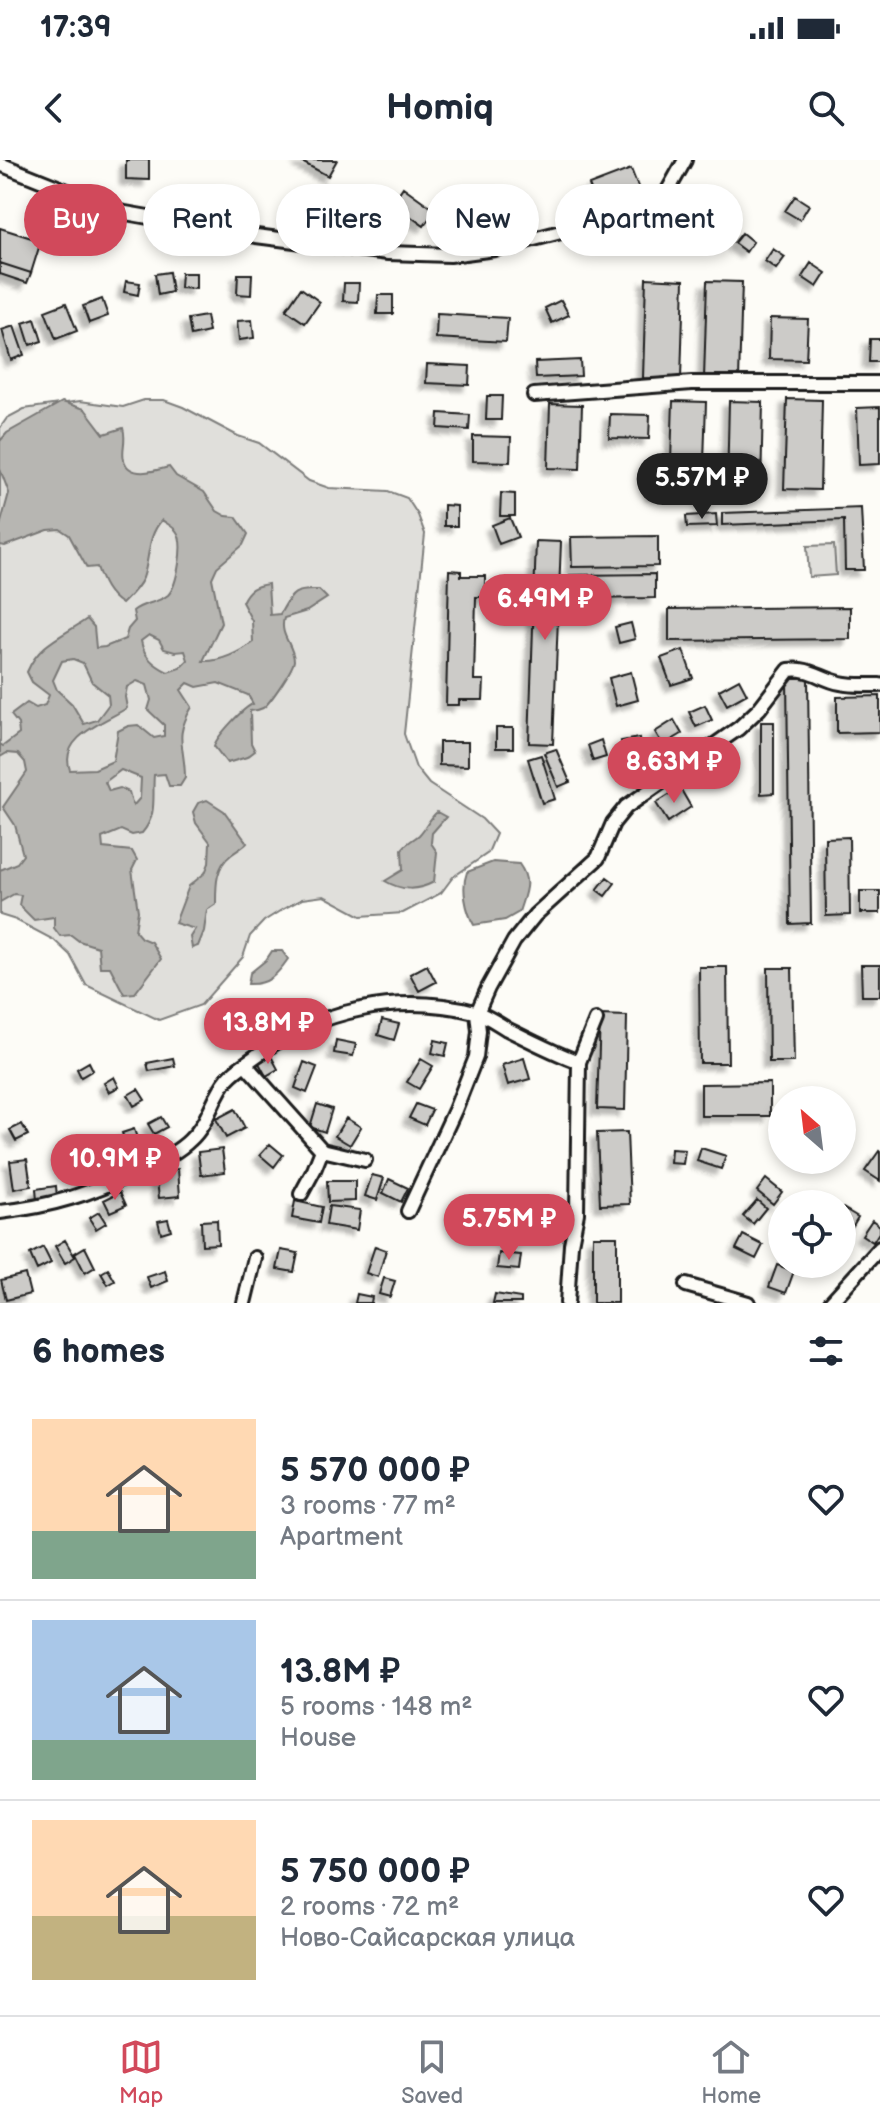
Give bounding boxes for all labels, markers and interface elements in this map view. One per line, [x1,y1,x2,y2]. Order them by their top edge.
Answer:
text: 17:39 [40,10,112,46]
icon: back [32,86,76,130]
icon: search [804,86,848,130]
text: Homiq [386,87,494,130]
chip: Buy [24,184,127,256]
chip: Rent [143,184,260,256]
chip: Filters [276,184,410,256]
chip: New [426,184,539,256]
chip: Apartment [555,184,743,256]
pin: 5.57M ₽ [628,453,776,521]
text: 5.57M ₽ [655,463,749,494]
pin: 6.49M ₽ [471,574,619,642]
text: 6.49M ₽ [497,584,593,615]
pin: 8.63M ₽ [600,737,748,805]
text: 8.63M ₽ [626,747,722,778]
pin: 13.8M ₽ [194,998,342,1066]
text: 13.8M ₽ [222,1008,314,1039]
north arrow [768,1086,856,1174]
map controls [768,1086,856,1278]
pin: 10.9M ₽ [41,1134,189,1202]
text: 10.9M ₽ [69,1144,161,1175]
button: locate [768,1190,856,1278]
pin: 5.75M ₽ [435,1194,583,1262]
text: 5.75M ₽ [462,1204,556,1235]
icon: filters [804,1329,848,1373]
text: 6 homes [32,1331,165,1372]
text: 5 570 000 ₽ [280,1450,470,1491]
icon: home [96,1451,192,1547]
icon: heart [804,1477,848,1521]
text: 3 rooms · 77 m² [280,1491,456,1522]
text: Apartment [280,1522,403,1553]
text: 13.8M ₽ [280,1651,400,1692]
icon: home [96,1652,192,1748]
icon: heart [804,1678,848,1722]
text: 5 rooms · 148 m² [280,1692,472,1723]
text: House [280,1723,356,1754]
text: 5 750 000 ₽ [280,1851,470,1892]
icon: home [96,1852,192,1948]
icon: heart [804,1878,848,1922]
text: 2 rooms · 72 m² [280,1892,459,1923]
text: Ново-Сайсарская улица [280,1923,575,1954]
tab: Map [119,2035,163,2110]
tab: Saved [401,2035,463,2110]
tab: Home [701,2035,761,2110]

